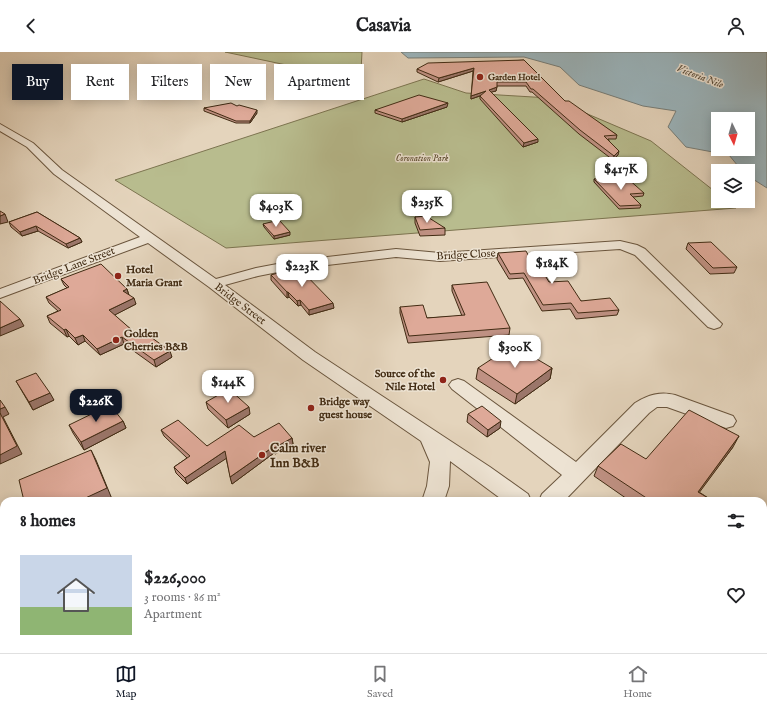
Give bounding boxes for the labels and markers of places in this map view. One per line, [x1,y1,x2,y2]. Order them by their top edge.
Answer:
marker: Garden Hotel [475,72,485,82]
place label: Garden Hotel [488,72,541,83]
pin: $417K [593,157,649,191]
pin: $235K [399,190,455,224]
pin: $403K [248,194,304,228]
pin: $184K [524,251,580,285]
pin: $223K [274,254,330,288]
place label: Hotel Maria Grant [126,263,183,290]
marker: Hotel Maria Grant [113,271,123,281]
place label: Golden Cherries B&B [124,327,189,354]
marker: Golden Cherries B&B [111,335,121,345]
pin: $300K [487,335,543,369]
place label: Source of the Nile Hotel [375,367,436,394]
pin: $144K [200,370,256,404]
marker: Source of the Nile Hotel [438,375,448,385]
pin: $226K [68,389,124,423]
place label: Bridge way guest house [319,395,372,422]
marker: Bridge way guest house [306,403,316,413]
place label: Calm river Inn B&B [270,440,326,472]
marker: Calm river Inn B&B [257,450,267,460]

